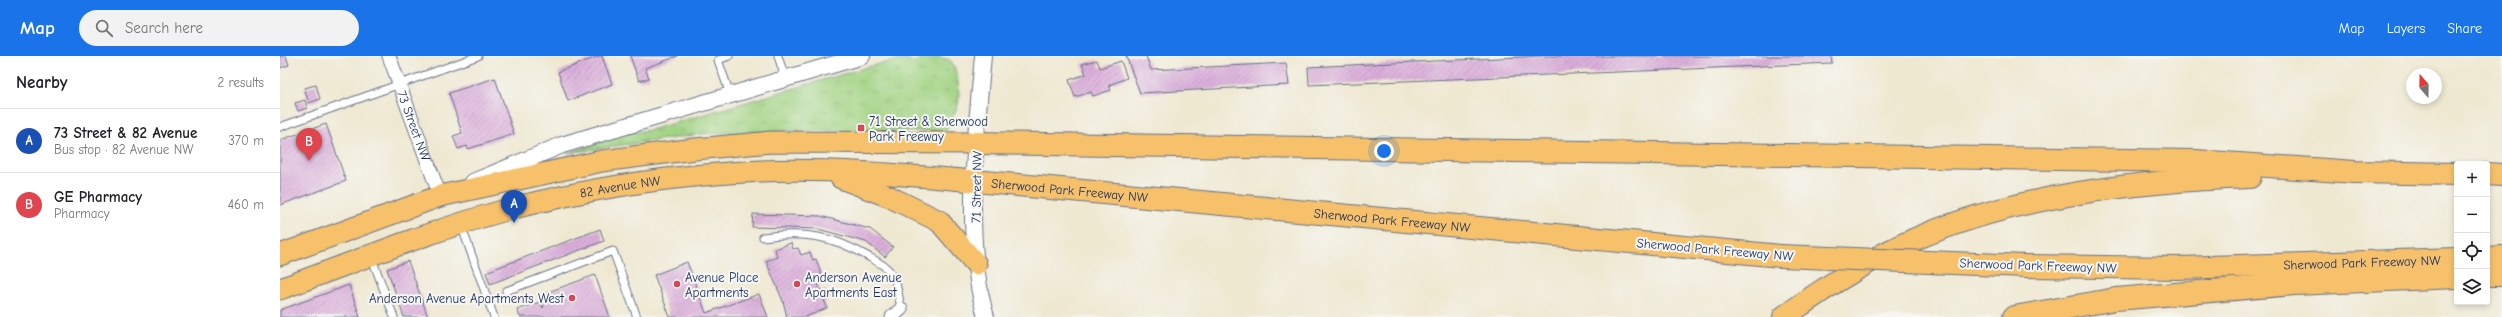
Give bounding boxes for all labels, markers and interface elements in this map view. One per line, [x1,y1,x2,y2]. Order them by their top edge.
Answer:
search box [79,10,359,46]
text: Map [20,17,55,39]
icon: search [93,17,115,39]
text: Search here [125,19,203,37]
text: Map [2338,20,2365,37]
text: Layers [2387,20,2425,37]
text: Share [2447,20,2482,37]
north arrow [2406,68,2442,104]
text: Nearby [16,73,67,92]
text: 2 results [217,75,264,90]
street label: 73 Street NW [394,88,434,164]
place label: 71 Street & Sherwood Park Freeway [869,114,988,144]
marker: 71 Street & Sherwood Park Freeway [856,123,866,133]
text: 73 Street & 82 Avenue [54,124,197,142]
pin: B [296,128,322,161]
text: A [25,133,33,148]
text: 370 m [228,133,264,148]
your location [1374,141,1394,161]
text: Bus stop · 82 Avenue NW [54,142,194,157]
street label: 71 Street NW [968,150,985,223]
map controls [2454,161,2490,305]
button: + [2454,161,2490,197]
street label: 82 Avenue NW [578,173,662,201]
street label: Sherwood Park Freeway NW [990,176,1149,205]
text: GE Pharmacy [54,188,142,206]
pin: A [501,190,527,223]
text: B [25,197,33,212]
text: 460 m [228,197,264,212]
button: − [2454,197,2490,233]
text: Pharmacy [54,206,110,221]
street label: Sherwood Park Freeway NW [1313,206,1472,235]
button: locate [2454,233,2490,269]
street label: Sherwood Park Freeway NW [1636,235,1795,264]
street label: Sherwood Park Freeway NW [2283,253,2442,273]
street label: Sherwood Park Freeway NW [1959,255,2118,276]
button: layers [2454,269,2490,305]
place label: Avenue Place Apartments [685,270,759,300]
place label: Anderson Avenue Apartments East [805,270,902,300]
marker: Avenue Place Apartments [672,279,682,289]
marker: Anderson Avenue Apartments East [792,279,802,289]
place label: Anderson Avenue Apartments West [369,291,565,306]
marker: Anderson Avenue Apartments West [567,293,577,303]

